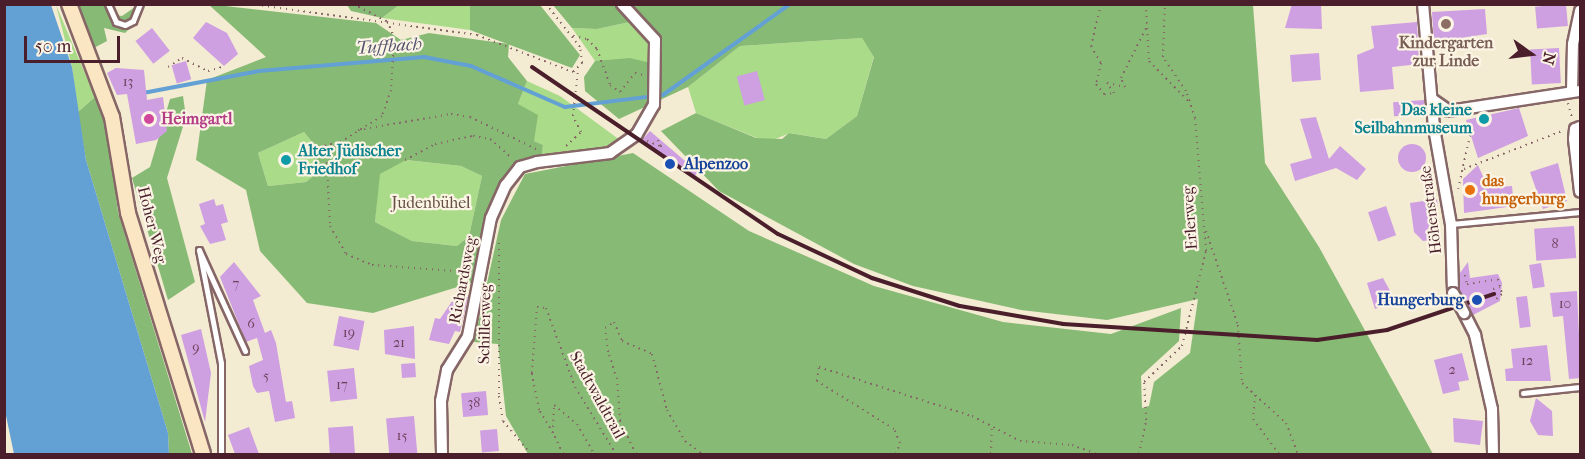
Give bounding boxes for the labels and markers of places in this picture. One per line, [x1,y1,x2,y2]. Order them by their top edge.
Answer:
marker: Kindergarten zur Linde [1439,17,1453,31]
place label: Kindergarten zur Linde [1399,33,1493,71]
place label: Das kleine Seilbahnmuseum [1354,100,1472,138]
place label: Heimgartl [161,109,232,129]
marker: Heimgartl [142,112,156,126]
marker: Das kleine Seilbahnmuseum [1477,112,1491,126]
place label: Alter Jüdischer Friedhof [298,141,401,179]
marker: Alter Jüdischer Friedhof [279,153,293,167]
place label: Alpenzoo [684,154,748,174]
marker: Alpenzoo [661,155,679,173]
place label: das hungerburg [1482,171,1565,209]
marker: das hungerburg [1463,183,1477,197]
place label: Hungerburg [1377,290,1464,310]
marker: Hungerburg [1468,291,1486,309]

